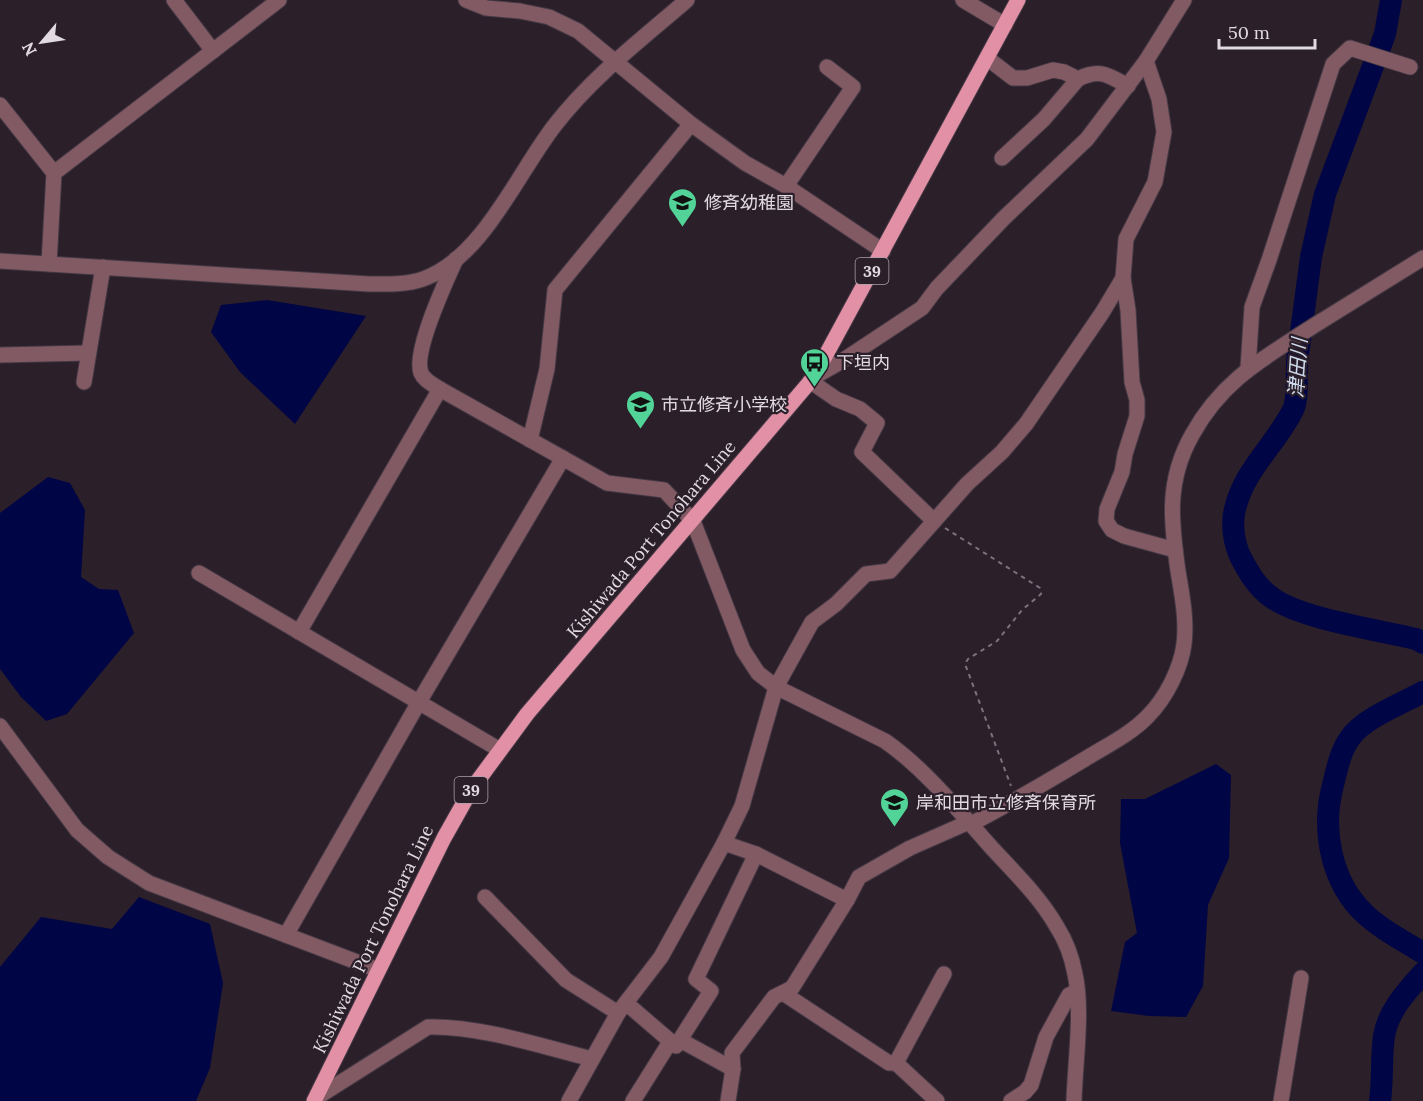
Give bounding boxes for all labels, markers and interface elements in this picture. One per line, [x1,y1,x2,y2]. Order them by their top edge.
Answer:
north arrow [12,12,72,72]
scale bar [1219,12,1315,50]
text: 50 m [1228,21,1270,44]
text: N [17,39,41,60]
school or university icon: 修斉幼稚園 [667,186,699,228]
place label: 修斉幼稚園 [704,191,794,214]
road number: 39 [856,258,888,284]
water label: 津田川 [1282,335,1312,399]
bus stop icon: 下垣内 [799,346,831,388]
place label: 下垣内 [836,351,890,374]
school or university icon: 市立修斉小学校 [624,388,656,430]
place label: 市立修斉小学校 [661,393,787,416]
street label: Kishiwada Port Tonohara Line [561,435,741,643]
road number: 39 [454,777,488,803]
school or university icon: 岸和田市立修斉保育所 [879,786,911,828]
place label: 岸和田市立修斉保育所 [916,791,1096,814]
street label: Kishiwada Port Tonohara Line [308,821,438,1057]

